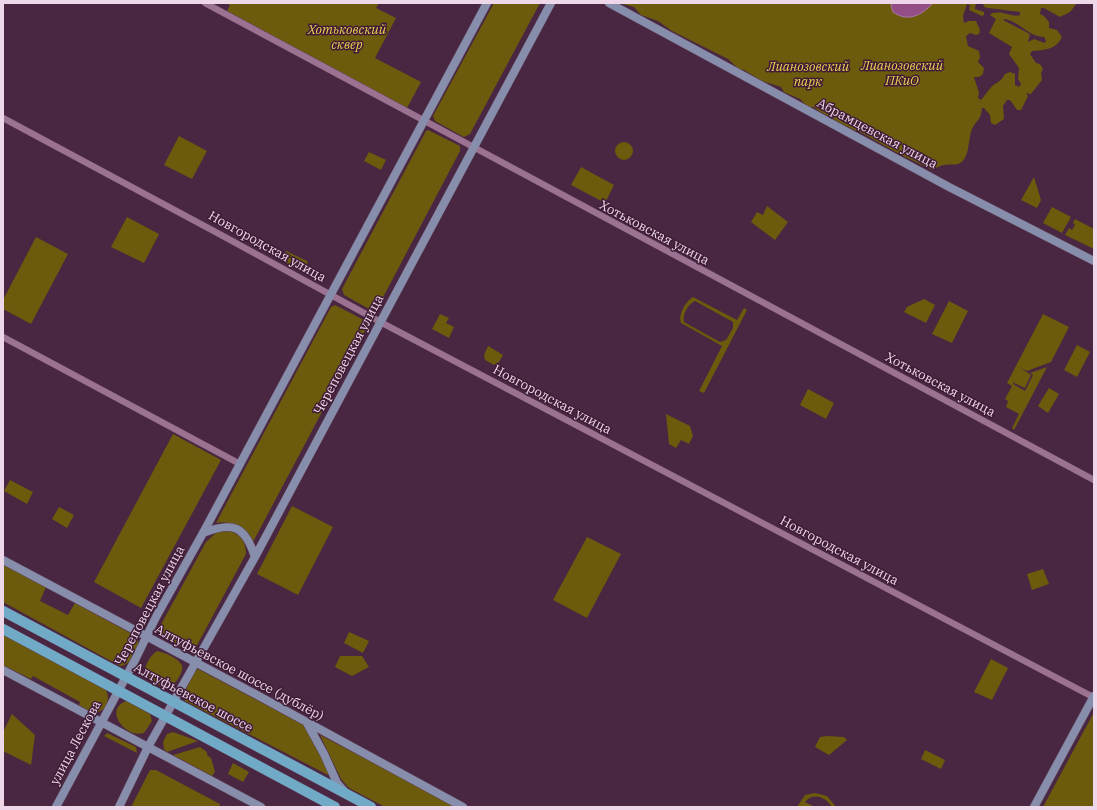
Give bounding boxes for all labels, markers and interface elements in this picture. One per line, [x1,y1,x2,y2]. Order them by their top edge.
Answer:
park label: Хотьковский сквер [308,22,386,53]
park label: Лианозовский ПКиО [861,58,943,89]
park label: Лианозовский парк [767,59,849,90]
street label: Абрамцевская улица [814,96,940,172]
street label: Хотьковская улица [596,197,712,269]
street label: Новгородская улица [206,208,328,286]
street label: Череповецкая улица [311,292,387,418]
street label: Хотьковская улица [882,349,998,421]
street label: Новгородская улица [490,362,614,438]
street label: Новгородская улица [777,513,901,589]
street label: Череповецкая улица [112,543,188,669]
street label: Алтуфьевское шоссе (дублёр) [152,622,326,724]
street label: Алтуфьевское шоссе [131,660,255,736]
street label: улица Лескова [47,698,105,788]

